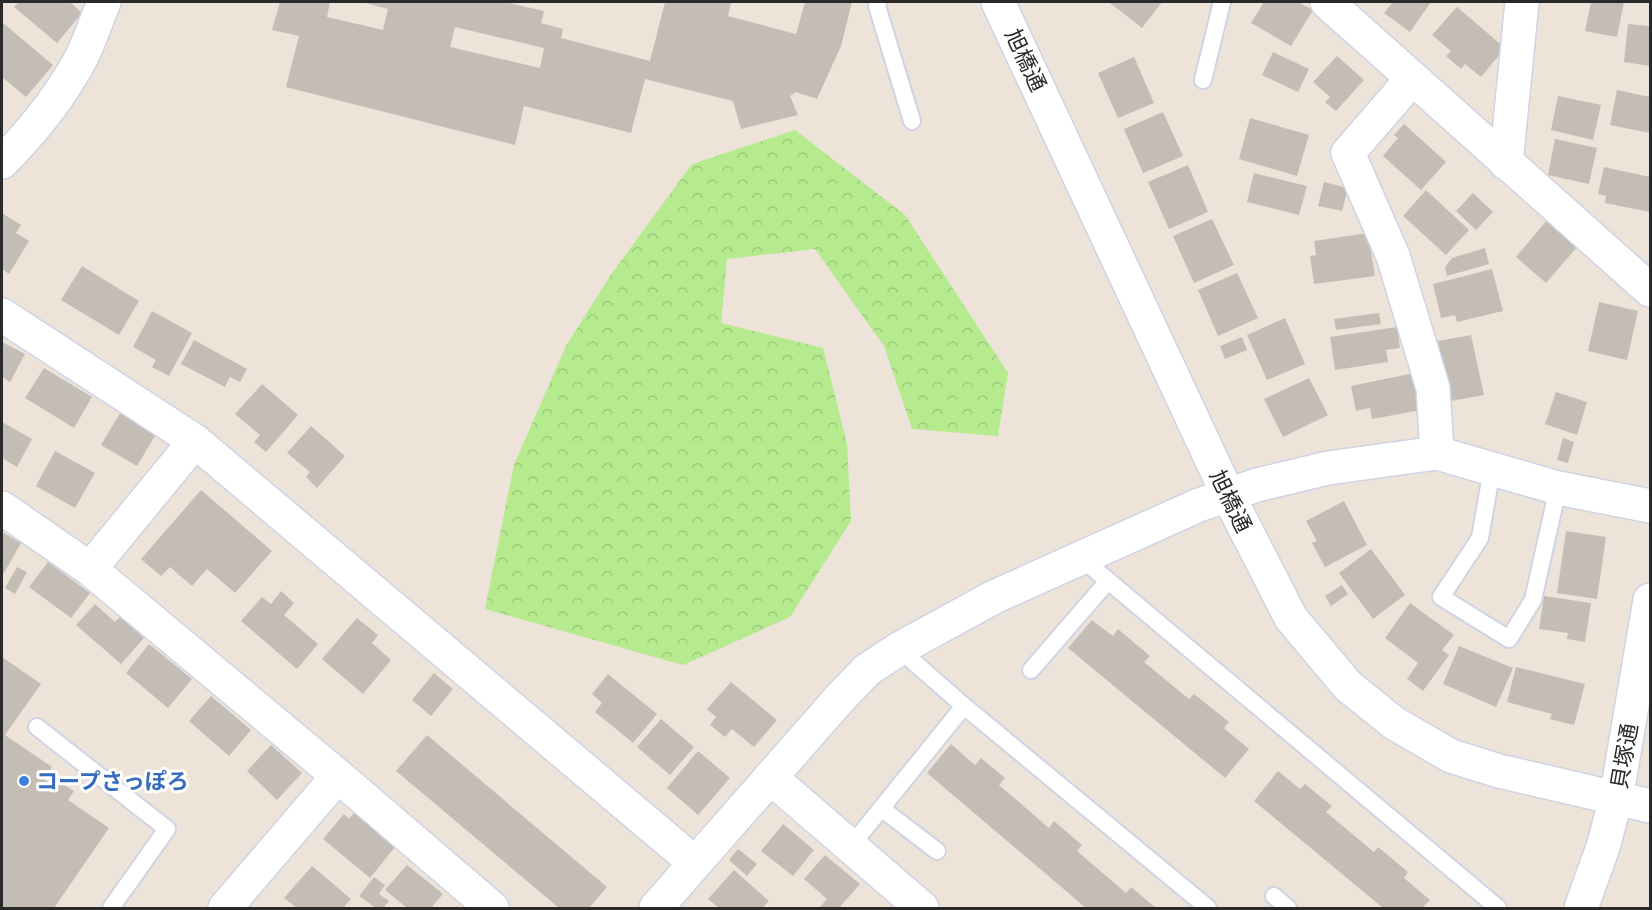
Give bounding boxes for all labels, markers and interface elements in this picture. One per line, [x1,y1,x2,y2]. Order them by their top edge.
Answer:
street label: 旭橋通 [999,24,1053,96]
street label: 旭橋通 [1204,465,1258,537]
street label: 貝塚通 [1604,721,1644,791]
place label: コープさっぽろ [36,767,189,795]
marker: コープさっぽろ [17,774,31,788]

